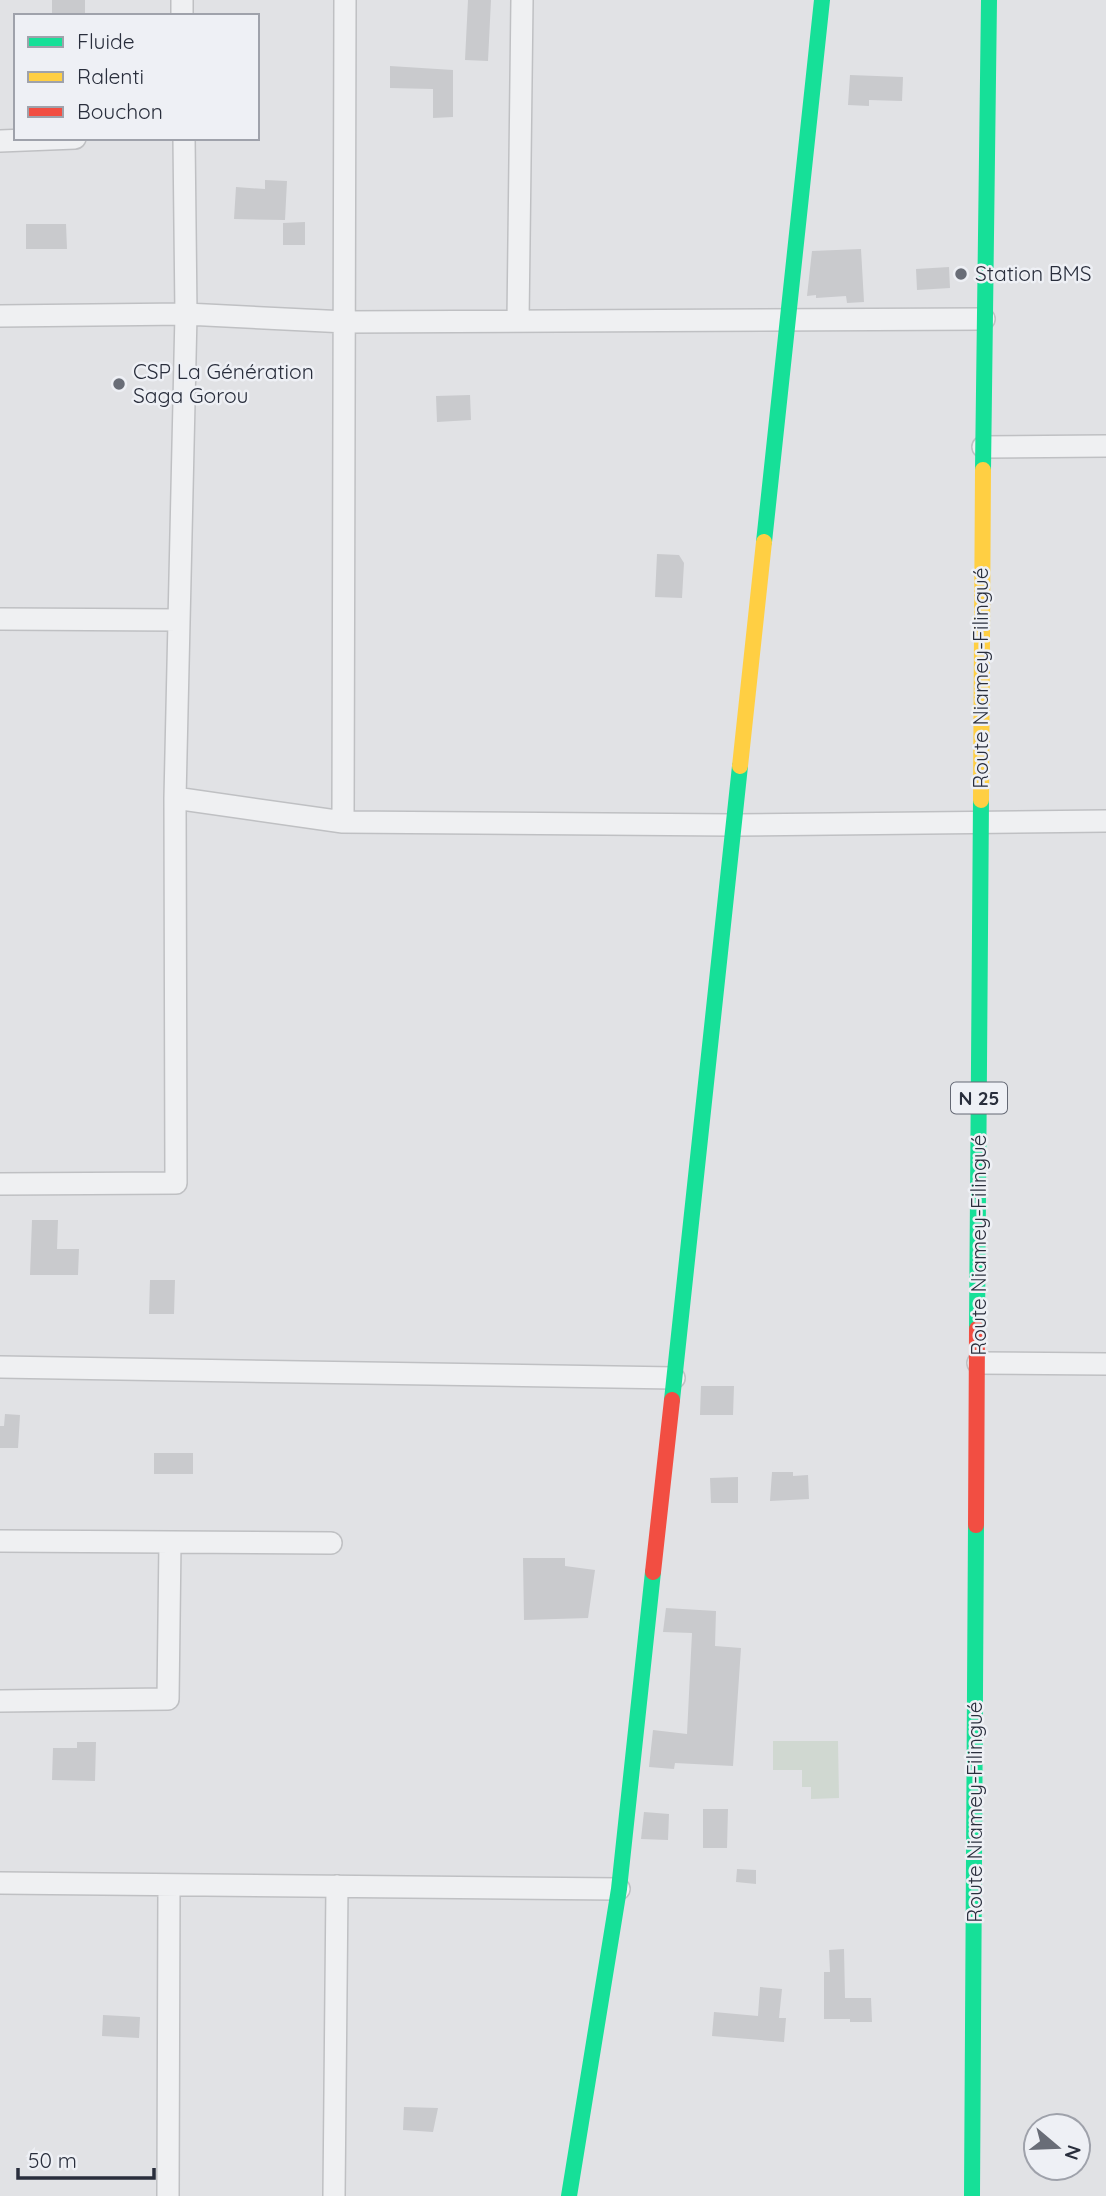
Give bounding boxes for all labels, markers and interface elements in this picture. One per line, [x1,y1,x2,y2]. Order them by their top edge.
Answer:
legend [14,14,259,140]
text: Fluide [77,28,135,54]
text: Ralenti [77,63,144,89]
text: Bouchon [77,98,163,124]
place label: Station BMS [975,260,1092,286]
marker: Station BMS [953,266,969,282]
place label: CSP La Génération Saga Gorou [133,358,314,408]
marker: CSP La Génération Saga Gorou [111,376,127,392]
street label: Route Niamey-Filingué [967,567,993,789]
road number: N 25 [951,1082,1007,1114]
street label: Route Niamey-Filingué [965,1134,991,1356]
street label: Route Niamey-Filingué [961,1701,987,1923]
north arrow [1022,2112,1092,2182]
scale bar [18,2136,154,2180]
text: N [1059,2142,1087,2163]
text: 50 m [28,2147,77,2173]

